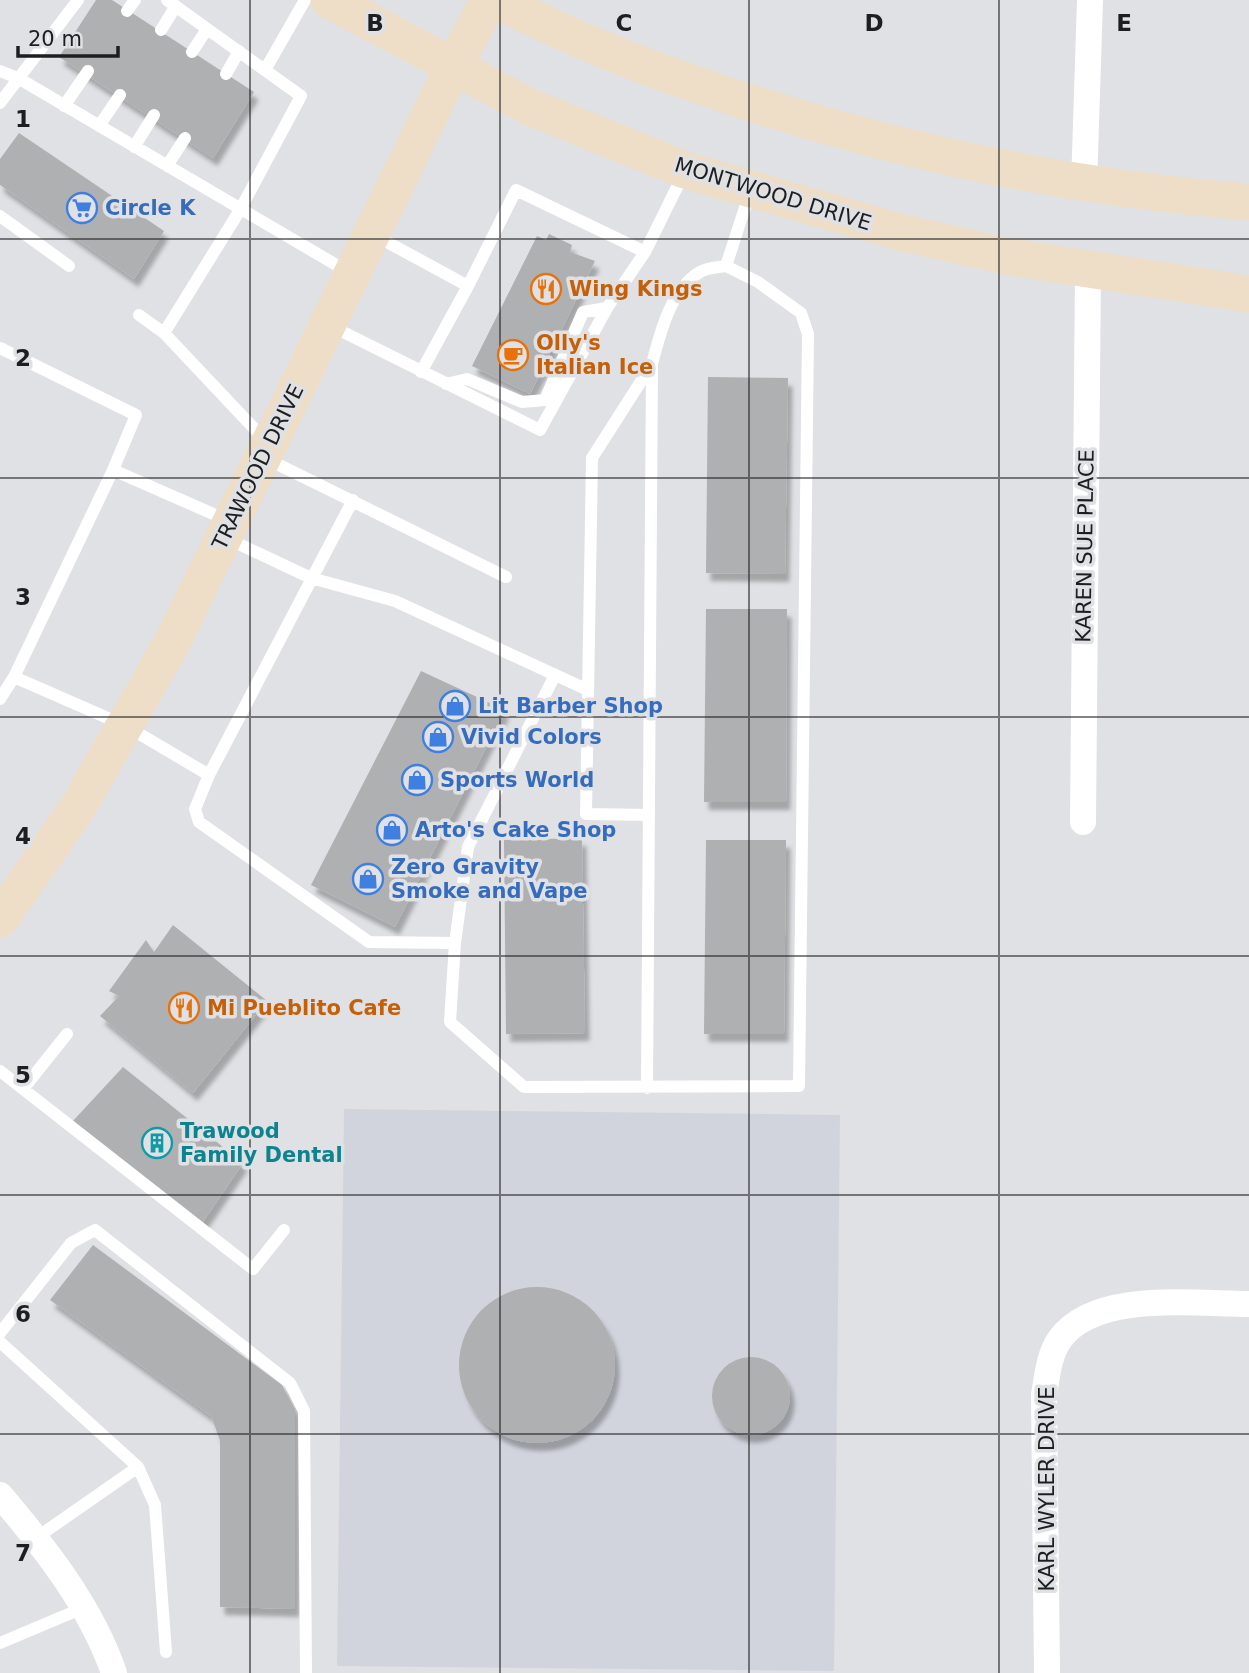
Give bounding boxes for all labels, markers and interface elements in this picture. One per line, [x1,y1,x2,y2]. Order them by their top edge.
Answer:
text: B [366,10,384,36]
text: C [616,10,632,36]
text: D [864,10,884,36]
text: E [1116,10,1132,36]
scale bar [18,14,117,58]
text: 20 m [28,27,82,51]
text: 1 [15,106,31,132]
street label: MONTWOOD DRIVE [672,153,874,235]
supermarket icon: Circle K [65,191,99,225]
place label: Circle K [105,196,196,220]
restaurant icon: Wing Kings [529,272,563,306]
place label: Wing Kings [569,277,703,301]
place label: Olly's Italian Ice [536,331,653,379]
cafe icon: Olly's Italian Ice [496,338,530,372]
text: 2 [15,345,31,371]
street label: TRAWOOD DRIVE [207,380,308,555]
street label: KAREN SUE PLACE [1071,449,1099,643]
text: 3 [15,584,31,610]
shop icon: Lit Barber Shop [438,689,472,723]
place label: Lit Barber Shop [478,694,663,718]
shop icon: Vivid Colors [421,720,455,754]
place label: Vivid Colors [461,725,602,749]
shop icon: Sports World [400,763,434,797]
place label: Sports World [440,768,594,792]
shop icon: Arto's Cake Shop [375,813,409,847]
place label: Arto's Cake Shop [415,818,616,842]
text: 4 [15,823,31,849]
place label: Zero Gravity Smoke and Vape [391,855,587,903]
shop icon: Zero Gravity Smoke and Vape [351,862,385,896]
restaurant icon: Mi Pueblito Cafe [167,991,201,1025]
place label: Mi Pueblito Cafe [207,996,401,1020]
text: 5 [15,1062,31,1088]
place label: Trawood Family Dental [180,1119,343,1167]
building icon: Trawood Family Dental [140,1126,174,1160]
text: 6 [15,1301,31,1327]
street label: KARL WYLER DRIVE [1035,1386,1059,1592]
text: 7 [15,1540,31,1566]

